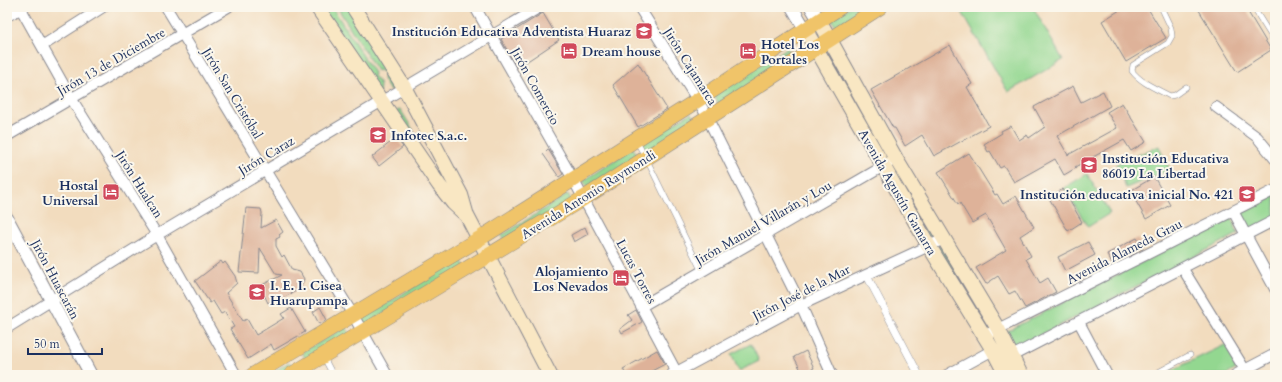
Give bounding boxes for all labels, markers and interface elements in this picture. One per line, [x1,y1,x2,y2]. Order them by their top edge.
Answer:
school or university icon: Institución Educativa Adventista Huaraz [634,21,654,41]
street label: Jirón 13 de Diciembre [52,23,169,101]
place label: Institución Educativa Adventista Huaraz [392,23,632,41]
street label: Jirón Cajamarca [658,23,721,109]
place label: Hotel Los Portales [761,36,819,69]
hotel icon: Dream house [559,41,579,61]
hotel icon: Hotel Los Portales [738,41,758,61]
street label: Jirón San Cristóbal [197,43,267,143]
street label: Jirón Comercio [505,43,564,128]
place label: Dream house [582,43,661,61]
school or university icon: Infotec S.a.c. [368,125,388,145]
street label: Avenida Agustín Gamarra [854,126,941,259]
place label: Infotec S.a.c. [391,127,467,145]
street label: Jirón Caraz [233,132,298,181]
street label: Jirón Hualcan [110,146,167,222]
street label: Avenida Antonio Raymondi [518,146,660,244]
place label: Institución Educativa 86019 La Libertad [1102,150,1229,183]
school or university icon: Institución Educativa 86019 La Libertad [1079,155,1099,175]
street label: Jirón Manuel Villarán y Lou [690,176,835,270]
place label: Hostal Universal [42,177,98,210]
hotel icon: Hostal Universal [101,182,121,202]
school or university icon: Institución educativa inicial No. 421 [1237,184,1257,204]
place label: Institución educativa inicial No. 421 [1020,186,1234,204]
street label: Avenida Alameda Grau [1063,215,1185,289]
street label: Jirón Huascarán [26,235,84,323]
street label: Lucas Torres [612,236,661,307]
street label: Jirón José de la Mar [748,260,854,326]
place label: Alojamiento Los Nevados [533,263,608,296]
hotel icon: Alojamiento Los Nevados [611,268,631,288]
place label: I. E. I. Cisea Huarupampa [270,277,349,310]
school or university icon: I. E. I. Cisea Huarupampa [247,282,267,302]
scale bar [28,330,102,356]
text: 50 m [34,336,61,352]

